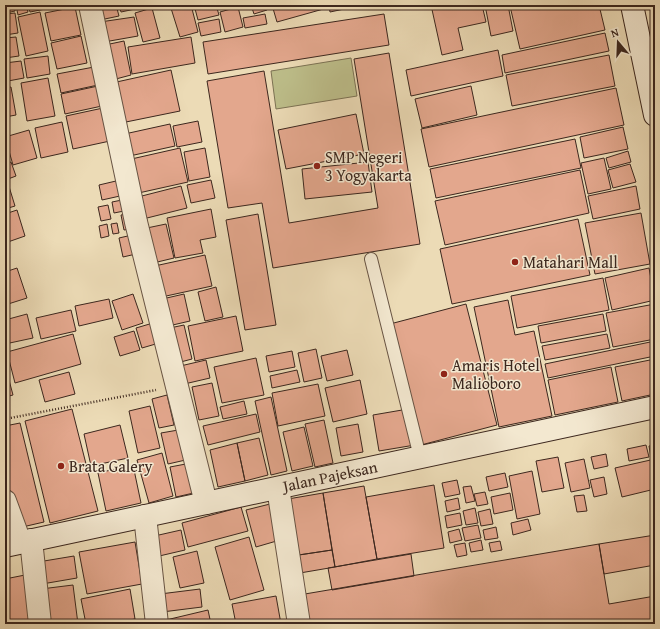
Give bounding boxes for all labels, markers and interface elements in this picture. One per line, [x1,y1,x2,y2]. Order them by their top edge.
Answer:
north arrow [598,22,638,62]
text: N [609,24,621,41]
place label: SMP Negeri 3 Yogyakarta [325,145,412,187]
marker: SMP Negeri 3 Yogyakarta [312,161,322,171]
place label: Matahari Mall [523,250,618,274]
marker: Matahari Mall [510,257,520,267]
place label: Amaris Hotel Malioboro [452,353,540,395]
marker: Amaris Hotel Malioboro [439,369,449,379]
place label: Brata Galery [69,454,152,478]
street label: Jalan Pajeksan [279,454,380,498]
marker: Brata Galery [56,461,66,471]

